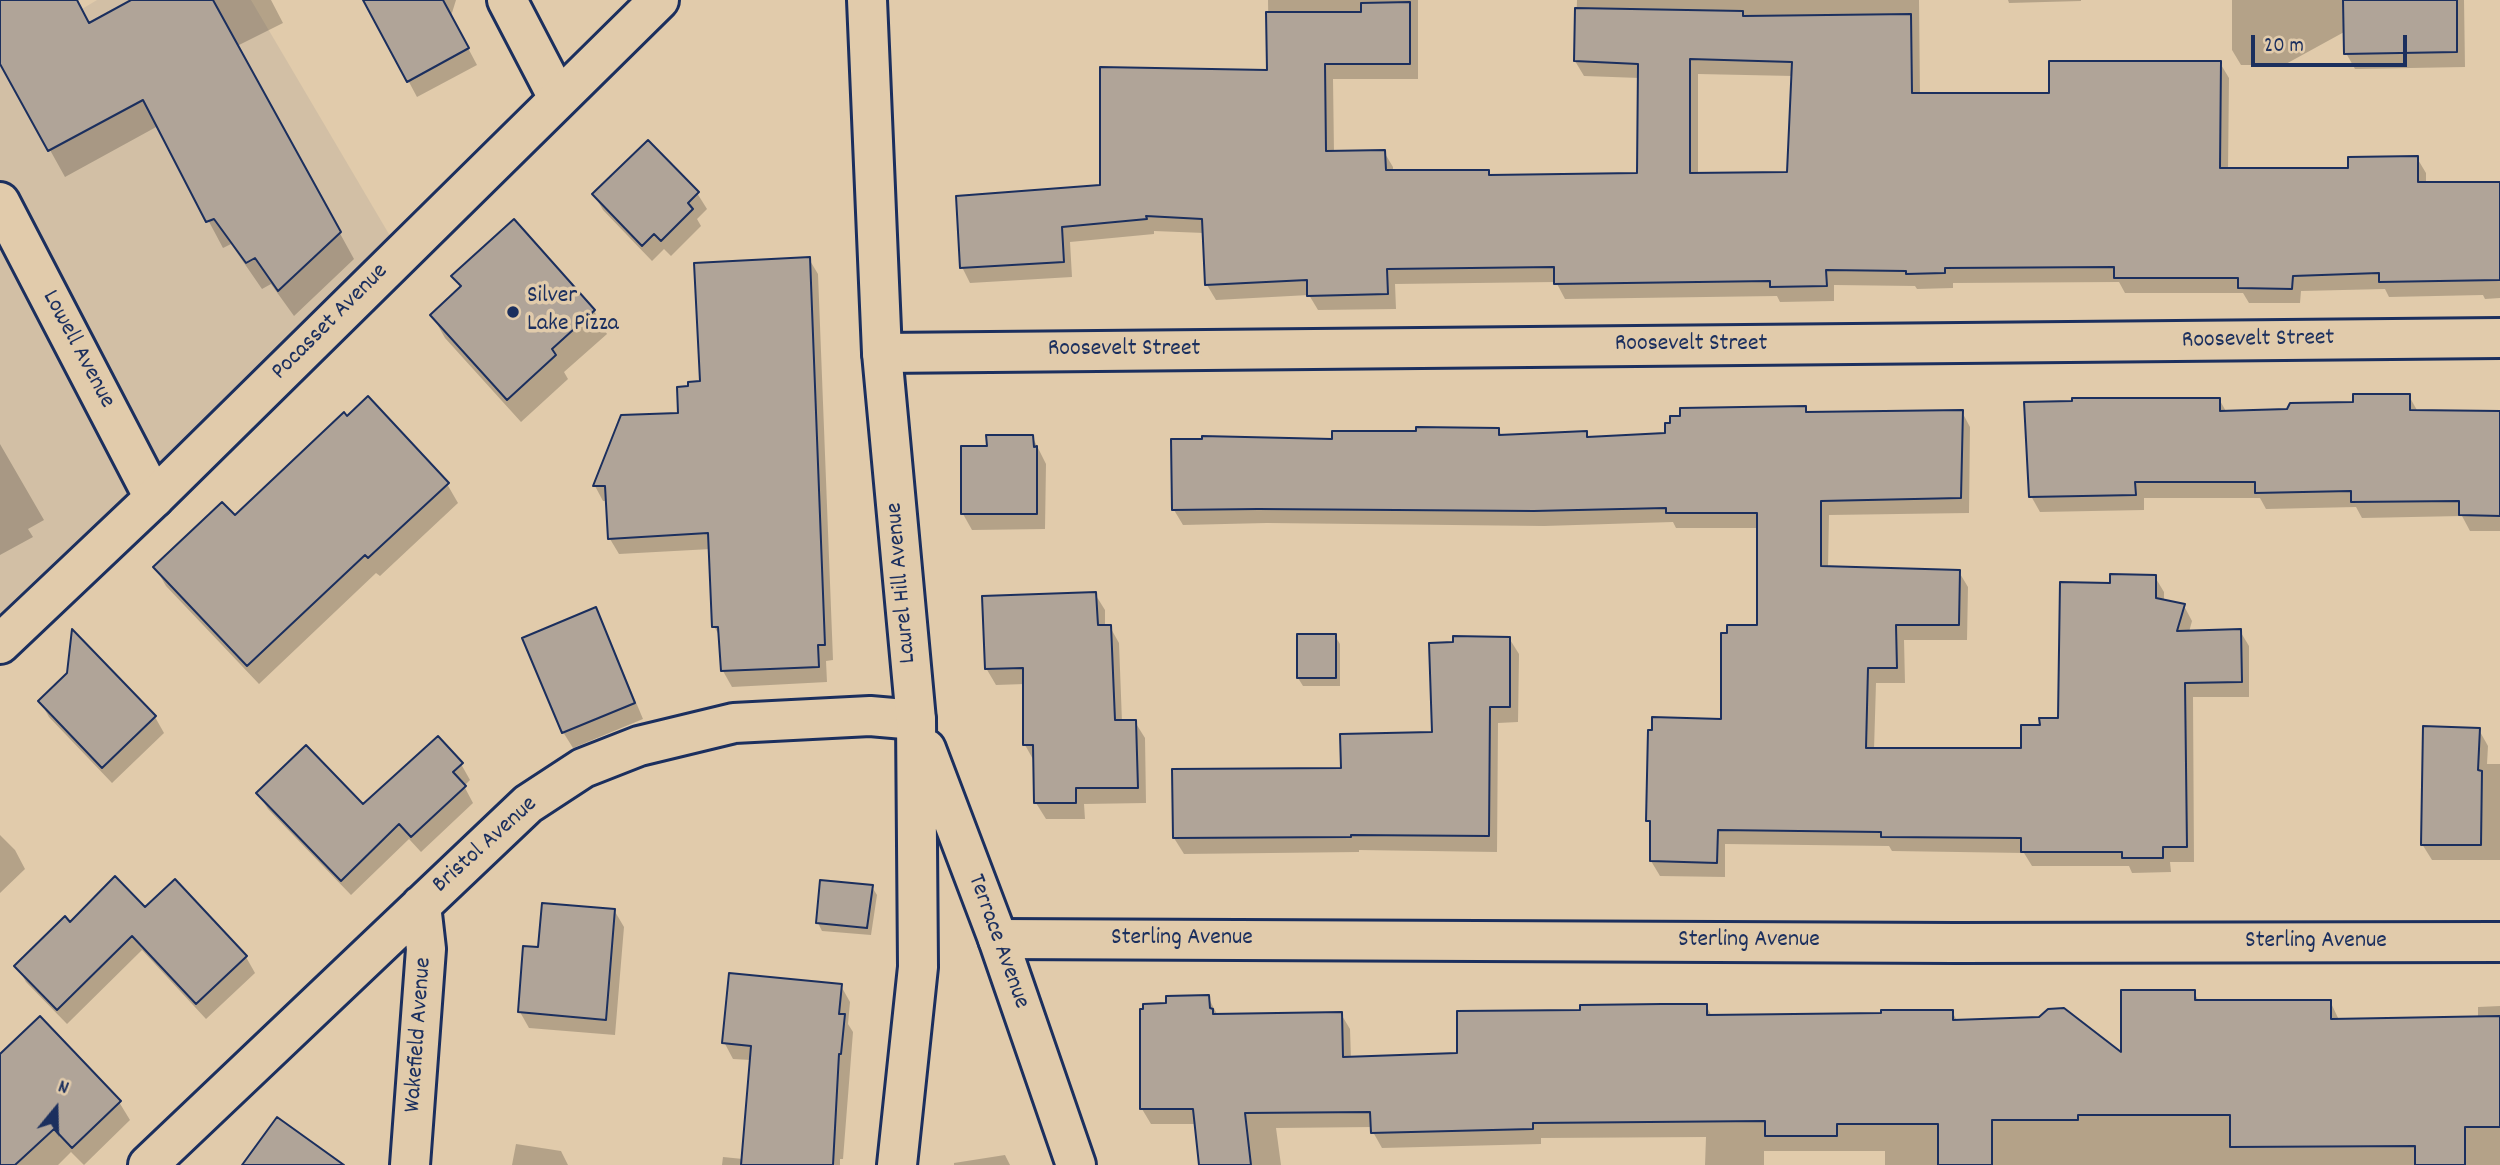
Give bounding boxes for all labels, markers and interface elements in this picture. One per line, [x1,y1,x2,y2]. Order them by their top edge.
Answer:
scale bar [2255,21,2411,65]
text: 20 m [2264,32,2304,62]
street label: Pocasset Avenue [267,259,395,387]
place label: Silver Lake Pizza [527,284,619,340]
street label: Lowell Avenue [34,286,120,414]
marker: Silver Lake Pizza [505,304,521,320]
street label: Roosevelt Street [2181,325,2335,357]
street label: Roosevelt Street [1615,332,1767,360]
street label: Roosevelt Street [1048,337,1200,365]
street label: Laurel Hill Avenue [882,501,924,665]
street label: Bristol Avenue [428,791,544,901]
street label: Terrace Avenue [959,871,1035,1013]
street label: Sterling Avenue [1111,926,1253,954]
street label: Sterling Avenue [1678,928,1820,956]
street label: Sterling Avenue [2245,929,2387,957]
street label: Wakefield Avenue [400,957,440,1113]
north arrow [21,1074,91,1144]
text: N [54,1074,72,1103]

